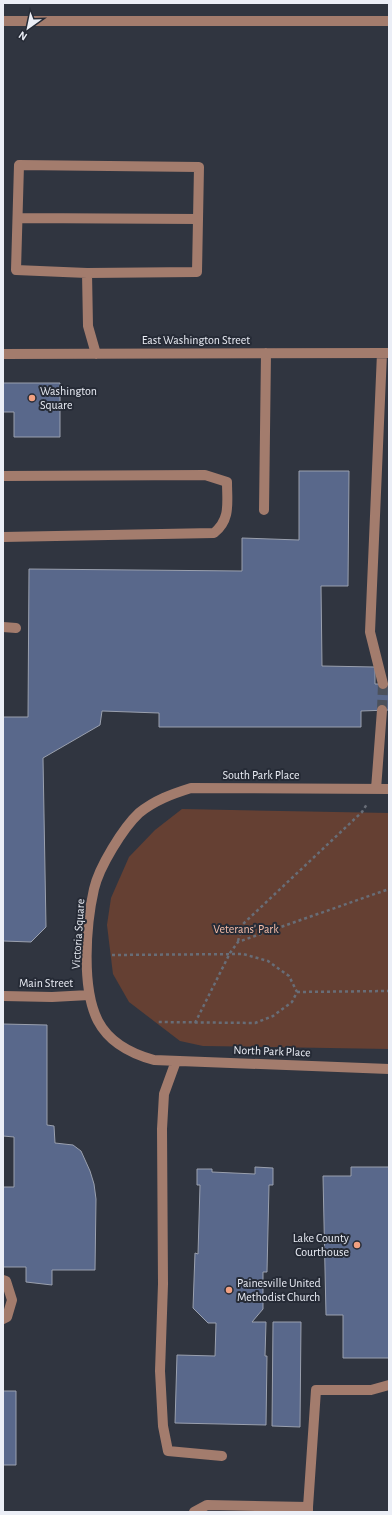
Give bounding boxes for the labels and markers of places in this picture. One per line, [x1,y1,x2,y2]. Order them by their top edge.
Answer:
place label: Washington Square [40,385,97,411]
marker: Washington Square [27,393,37,403]
place label: Lake County Courthouse [293,1232,349,1258]
marker: Lake County Courthouse [352,1240,362,1250]
place label: Painesville United Methodist Church [237,1277,321,1303]
marker: Painesville United Methodist Church [224,1285,234,1295]

